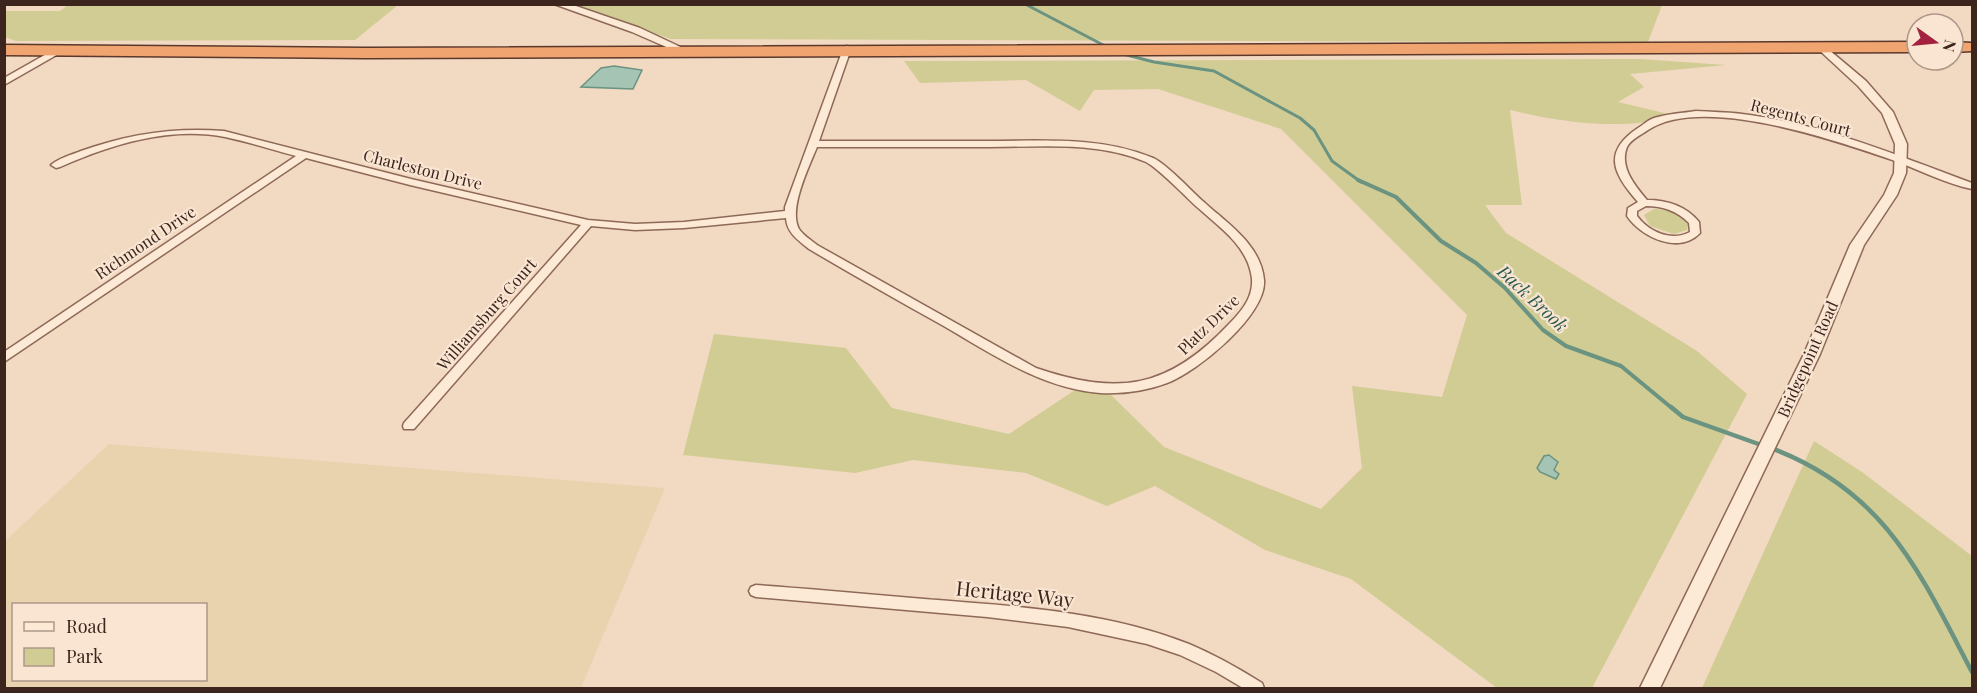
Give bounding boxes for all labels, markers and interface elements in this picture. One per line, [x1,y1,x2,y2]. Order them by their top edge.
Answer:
north arrow [1905,12,1965,72]
text: N [1938,38,1962,55]
street label: Regents Court [1749,94,1854,141]
street label: Charleston Drive [361,144,485,194]
street label: Richmond Drive [91,201,199,283]
street label: Williamsburg Court [431,253,541,375]
water label: Back Brook [1492,259,1573,337]
street label: Platz Drive [1173,289,1243,359]
street label: Bridgepoint Road [1772,297,1842,421]
street label: Heritage Way [955,573,1075,613]
legend [12,603,207,681]
text: Road [66,614,107,638]
text: Park [66,644,103,668]

